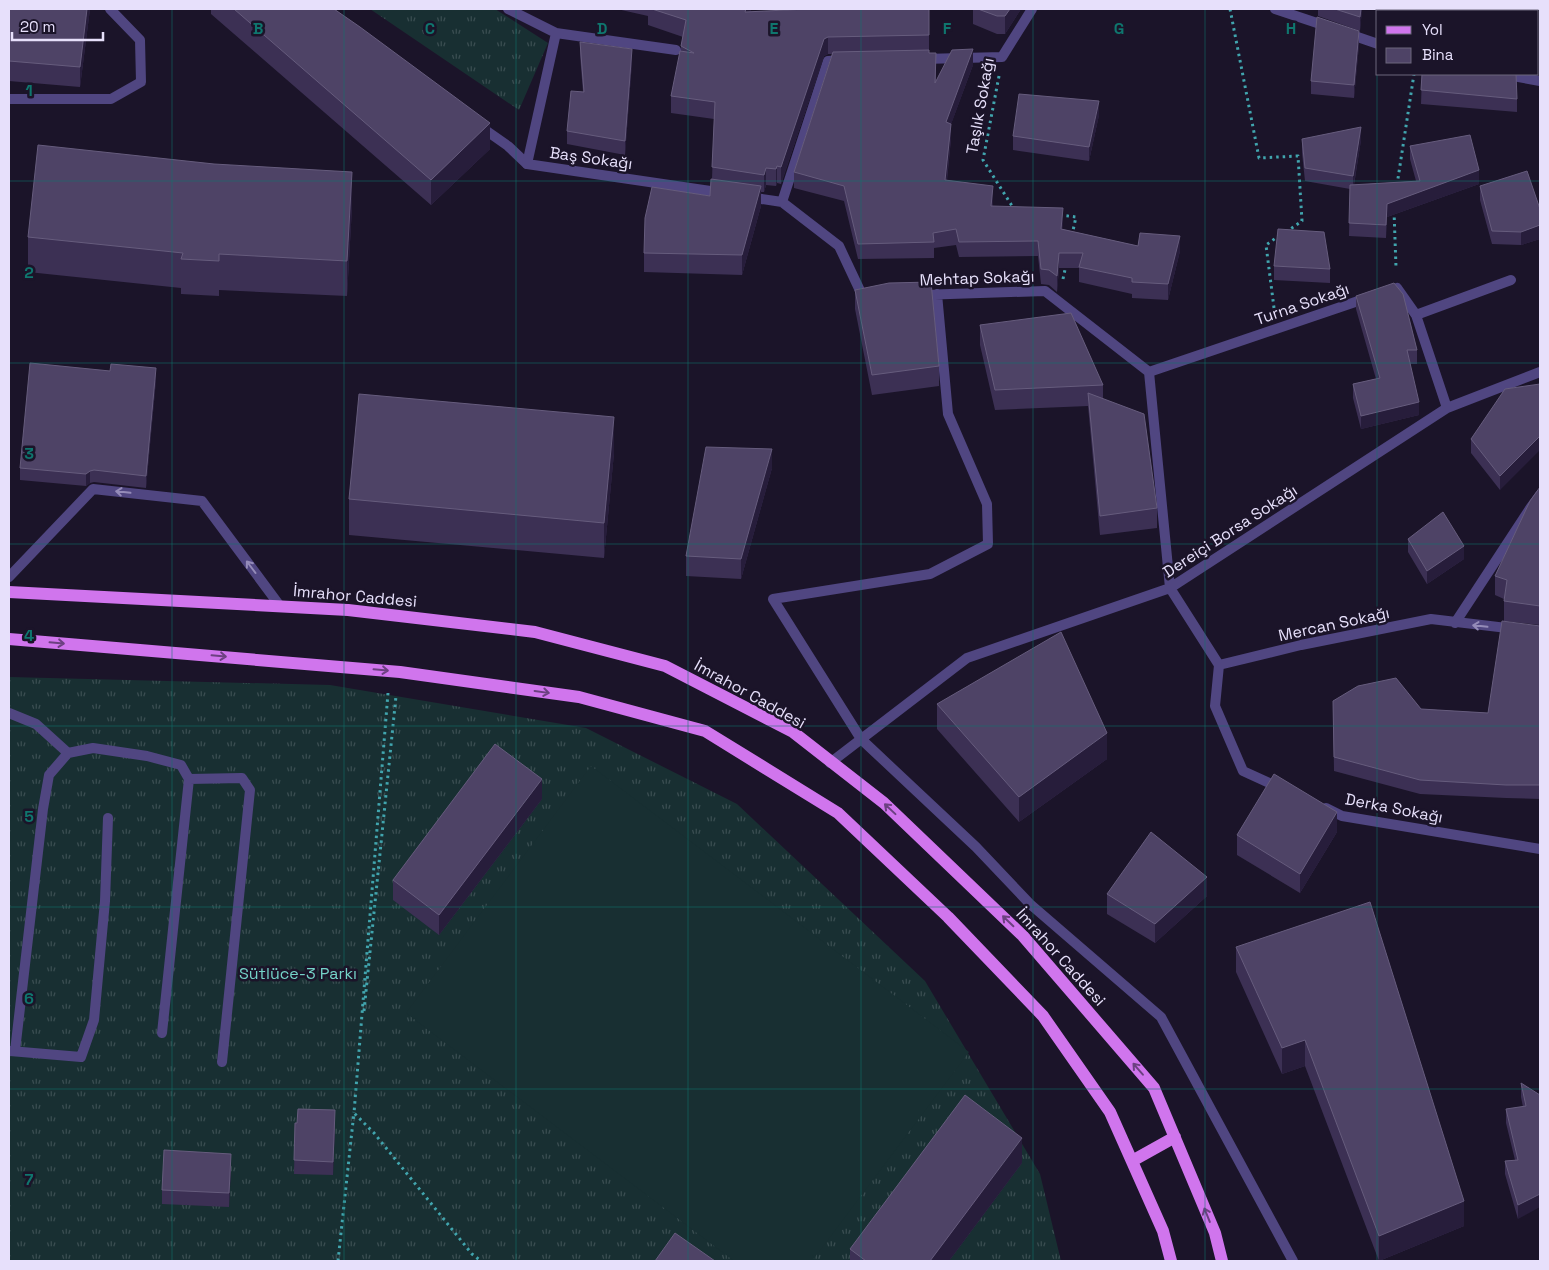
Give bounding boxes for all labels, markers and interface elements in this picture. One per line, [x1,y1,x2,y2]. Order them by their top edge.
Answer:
scale bar [12,10,104,42]
legend [1376,10,1539,75]
text: 20 m [20,17,55,36]
text: B [253,18,263,39]
text: C [425,18,435,39]
text: D [597,18,607,39]
text: E [770,18,779,39]
text: F [943,18,952,39]
text: G [1114,18,1124,39]
text: H [1286,18,1296,39]
text: Yol [1422,20,1443,39]
text: Bina [1422,45,1454,64]
street label: Taşlık Sokağı [961,56,999,156]
text: 1 [25,80,33,101]
street label: Baş Sokağı [548,142,634,174]
text: 2 [24,262,34,283]
street label: Mehtap Sokağı [919,265,1035,291]
street label: Turna Sokağı [1252,278,1352,330]
text: 3 [24,443,34,464]
street label: Dereiçi Borsa Sokağı [1159,480,1301,582]
one-way arrow [115,487,131,497]
one-way arrow [246,560,256,574]
street label: İmrahor Caddesi [292,580,418,612]
street label: Mercan Sokağı [1277,602,1391,646]
one-way arrow [1472,621,1488,630]
text: 4 [24,625,34,646]
one-way arrow [49,638,65,648]
one-way arrow [211,652,227,661]
street label: İmrahor Caddesi [691,655,809,733]
one-way arrow [373,665,389,674]
one-way arrow [534,687,550,697]
street label: Derka Sokağı [1343,788,1445,828]
one-way arrow [883,803,896,815]
text: 5 [24,806,34,827]
street label: İmrahor Caddesi [1012,904,1110,1010]
one-way arrow [1001,915,1014,927]
park label: Sütlüce-3 Parkı [239,963,357,984]
text: 6 [24,988,34,1009]
one-way arrow [1132,1063,1143,1076]
text: 7 [25,1169,34,1190]
one-way arrow [1202,1208,1211,1223]

